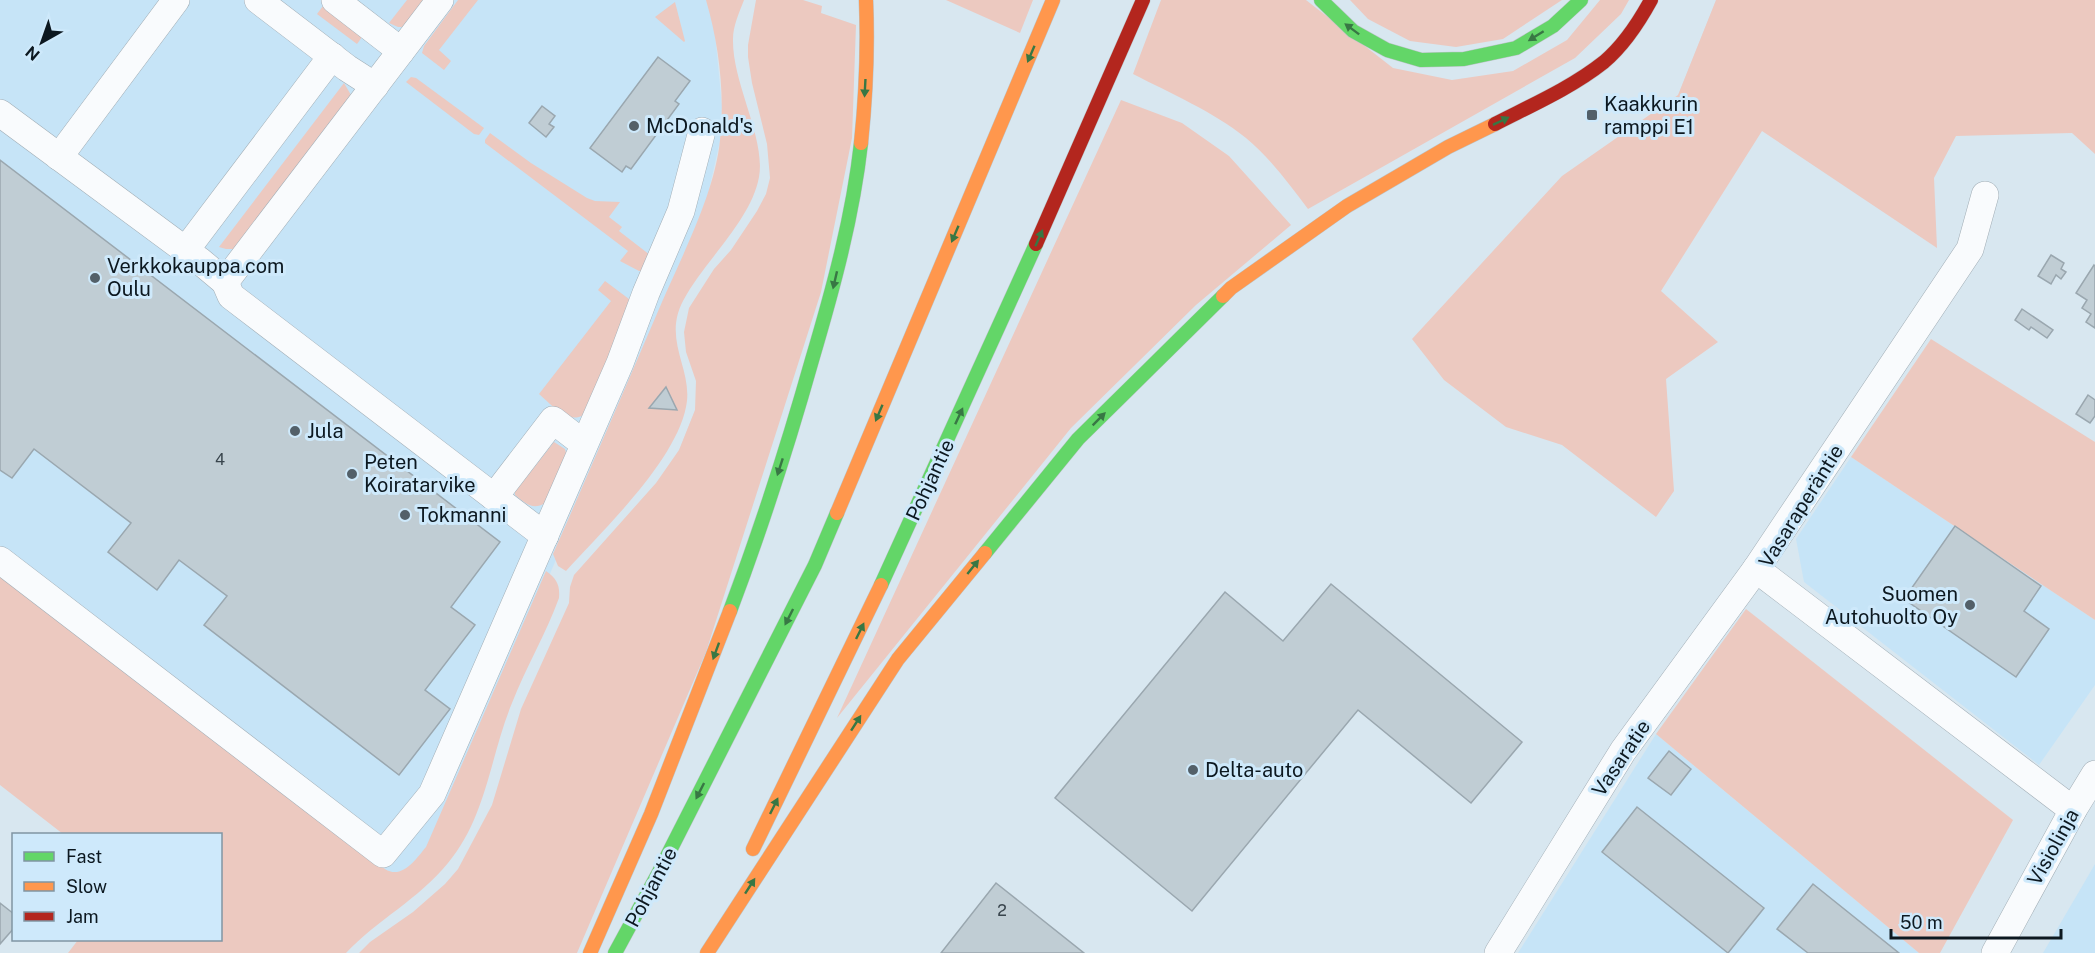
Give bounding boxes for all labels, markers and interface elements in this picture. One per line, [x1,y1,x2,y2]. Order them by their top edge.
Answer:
north arrow [12,12,72,72]
one-way arrow [1345,24,1360,36]
one-way arrow [1528,31,1544,42]
text: N [22,42,44,64]
one-way arrow [1025,45,1035,63]
one-way arrow [861,79,870,98]
place label: Kaakkurin ramppi E1 [1604,92,1698,139]
marker: Kaakkurin ramppi E1 [1585,108,1599,122]
place label: McDonald's [646,114,753,138]
one-way arrow [1492,116,1509,125]
marker: McDonald's [627,119,641,133]
one-way arrow [950,225,960,243]
one-way arrow [1035,230,1044,247]
place label: Verkkokauppa.com Oulu [107,254,284,301]
marker: Verkkokauppa.com Oulu [88,271,102,285]
one-way arrow [830,271,839,290]
one-way arrow [874,405,884,423]
one-way arrow [955,407,964,425]
one-way arrow [1092,412,1106,426]
place label: Jula [307,419,344,443]
marker: Jula [288,424,302,438]
street label: Pohjantie [901,436,959,524]
street label: Vasaraperäntie [1754,440,1848,572]
house number: 4 [215,450,225,469]
place label: Peten Koiratarvike [364,450,476,497]
one-way arrow [775,458,784,476]
marker: Peten Koiratarvike [345,467,359,481]
place label: Tokmanni [417,503,506,527]
marker: Tokmanni [398,508,412,522]
one-way arrow [966,560,979,575]
place label: Suomen Autohuolto Oy [1825,582,1958,629]
marker: Suomen Autohuolto Oy [1963,598,1977,612]
one-way arrow [784,608,793,625]
one-way arrow [855,623,864,640]
one-way arrow [710,643,720,661]
one-way arrow [850,715,861,731]
street label: Vasaratie [1587,715,1655,801]
place label: Delta-auto [1205,758,1303,782]
marker: Delta-auto [1186,763,1200,777]
one-way arrow [696,782,705,799]
one-way arrow [769,798,778,815]
street label: Visiolinja [2022,805,2084,889]
legend [12,833,222,941]
street label: Pohjantie [620,843,682,931]
text: Fast [66,846,102,867]
text: Slow [66,876,107,897]
one-way arrow [744,879,756,895]
house number: 2 [997,901,1007,920]
scale bar [1891,902,2060,940]
text: Jam [66,906,99,927]
text: 50 m [1900,912,1943,933]

